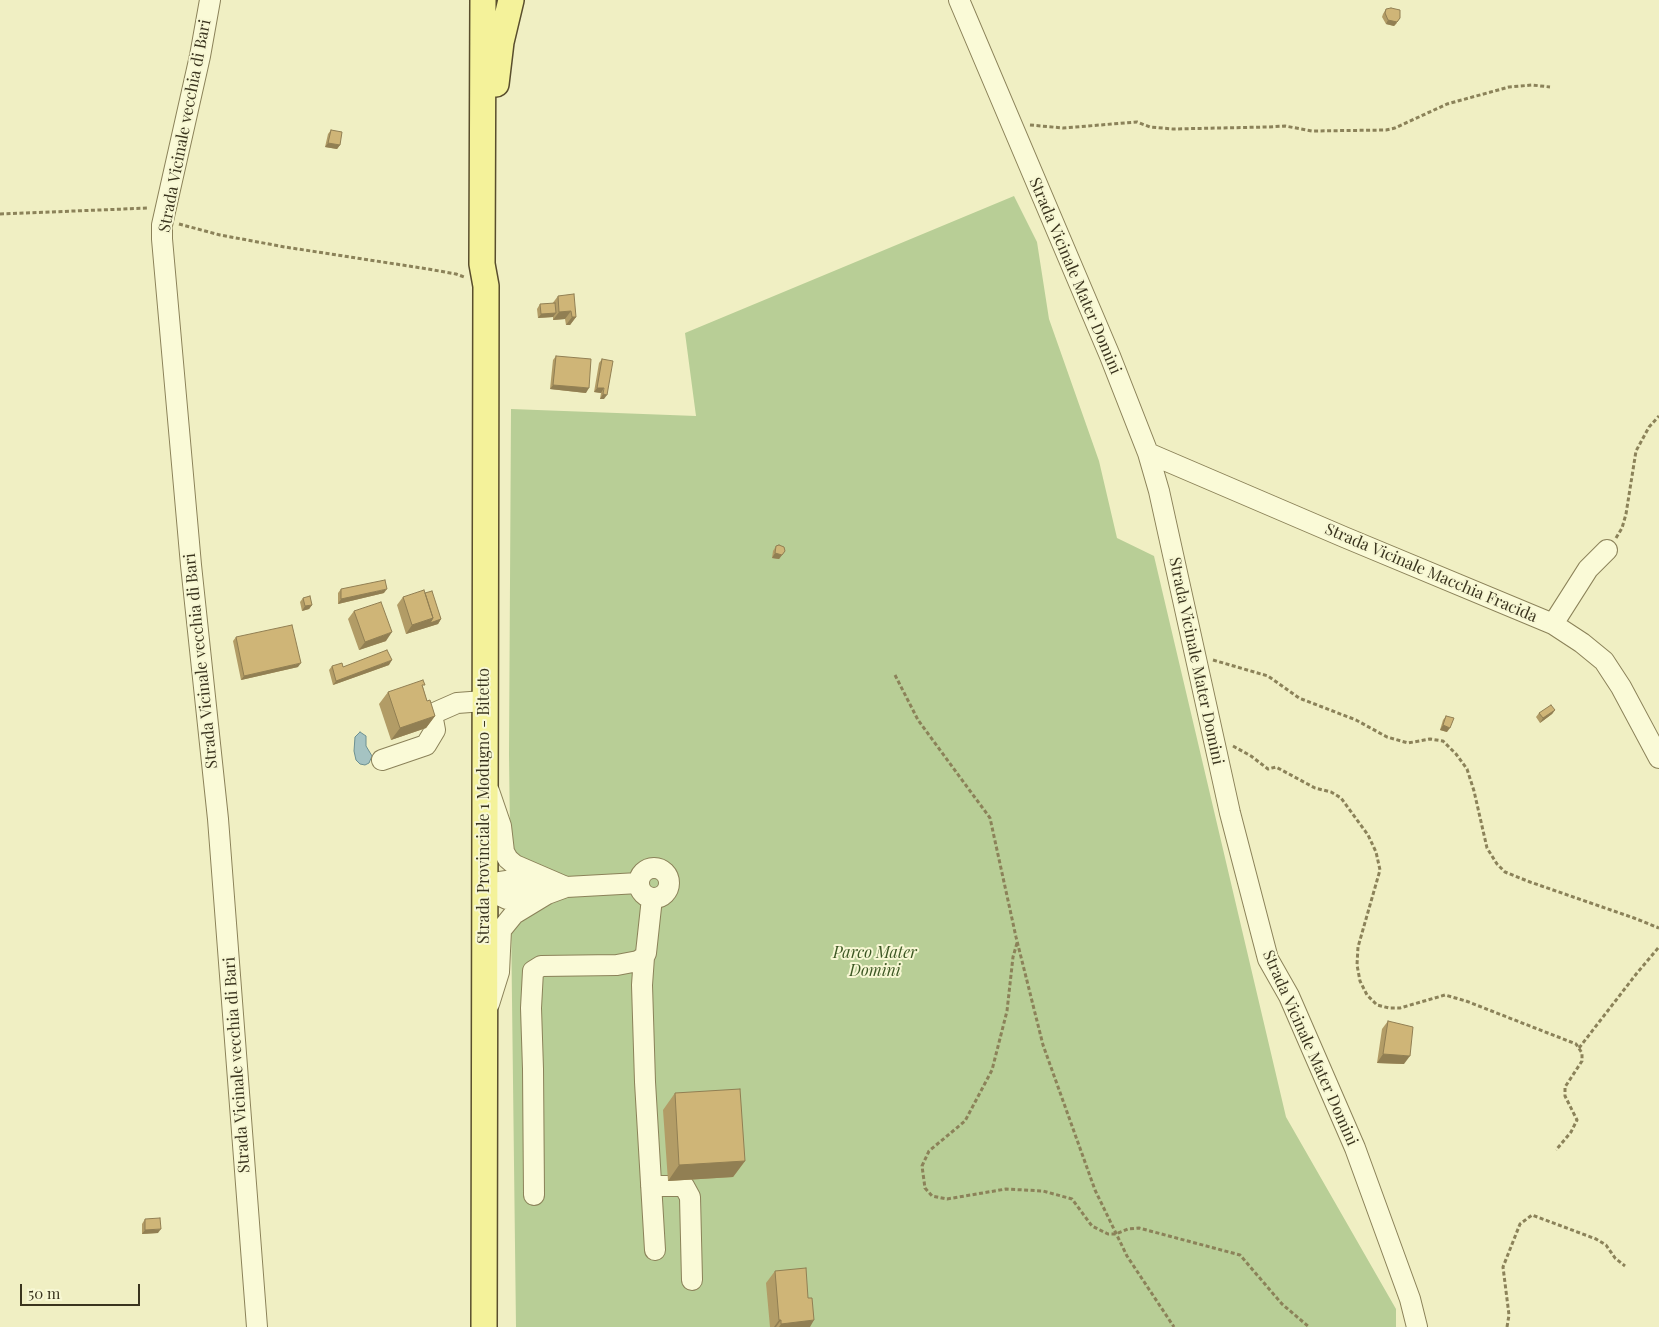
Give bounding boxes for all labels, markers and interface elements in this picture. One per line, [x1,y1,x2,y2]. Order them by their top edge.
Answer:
street label: Strada Vicinale vecchia di Bari [155,18,215,234]
street label: Strada Vicinale Mater Domini [1025,175,1125,377]
street label: Strada Vicinale Macchia Fracida [1322,519,1540,627]
street label: Strada Vicinale vecchia di Bari [180,552,222,770]
street label: Strada Vicinale Mater Domini [1165,556,1227,766]
street label: Strada Provinciale 1 Modugno - Bitetto [474,668,494,944]
park label: Parco Mater Domini [833,943,917,981]
street label: Strada Vicinale Mater Domini [1258,947,1362,1149]
street label: Strada Vicinale vecchia di Bari [220,956,254,1174]
scale bar [22,1274,142,1306]
text: 50 m [28,1283,60,1303]

